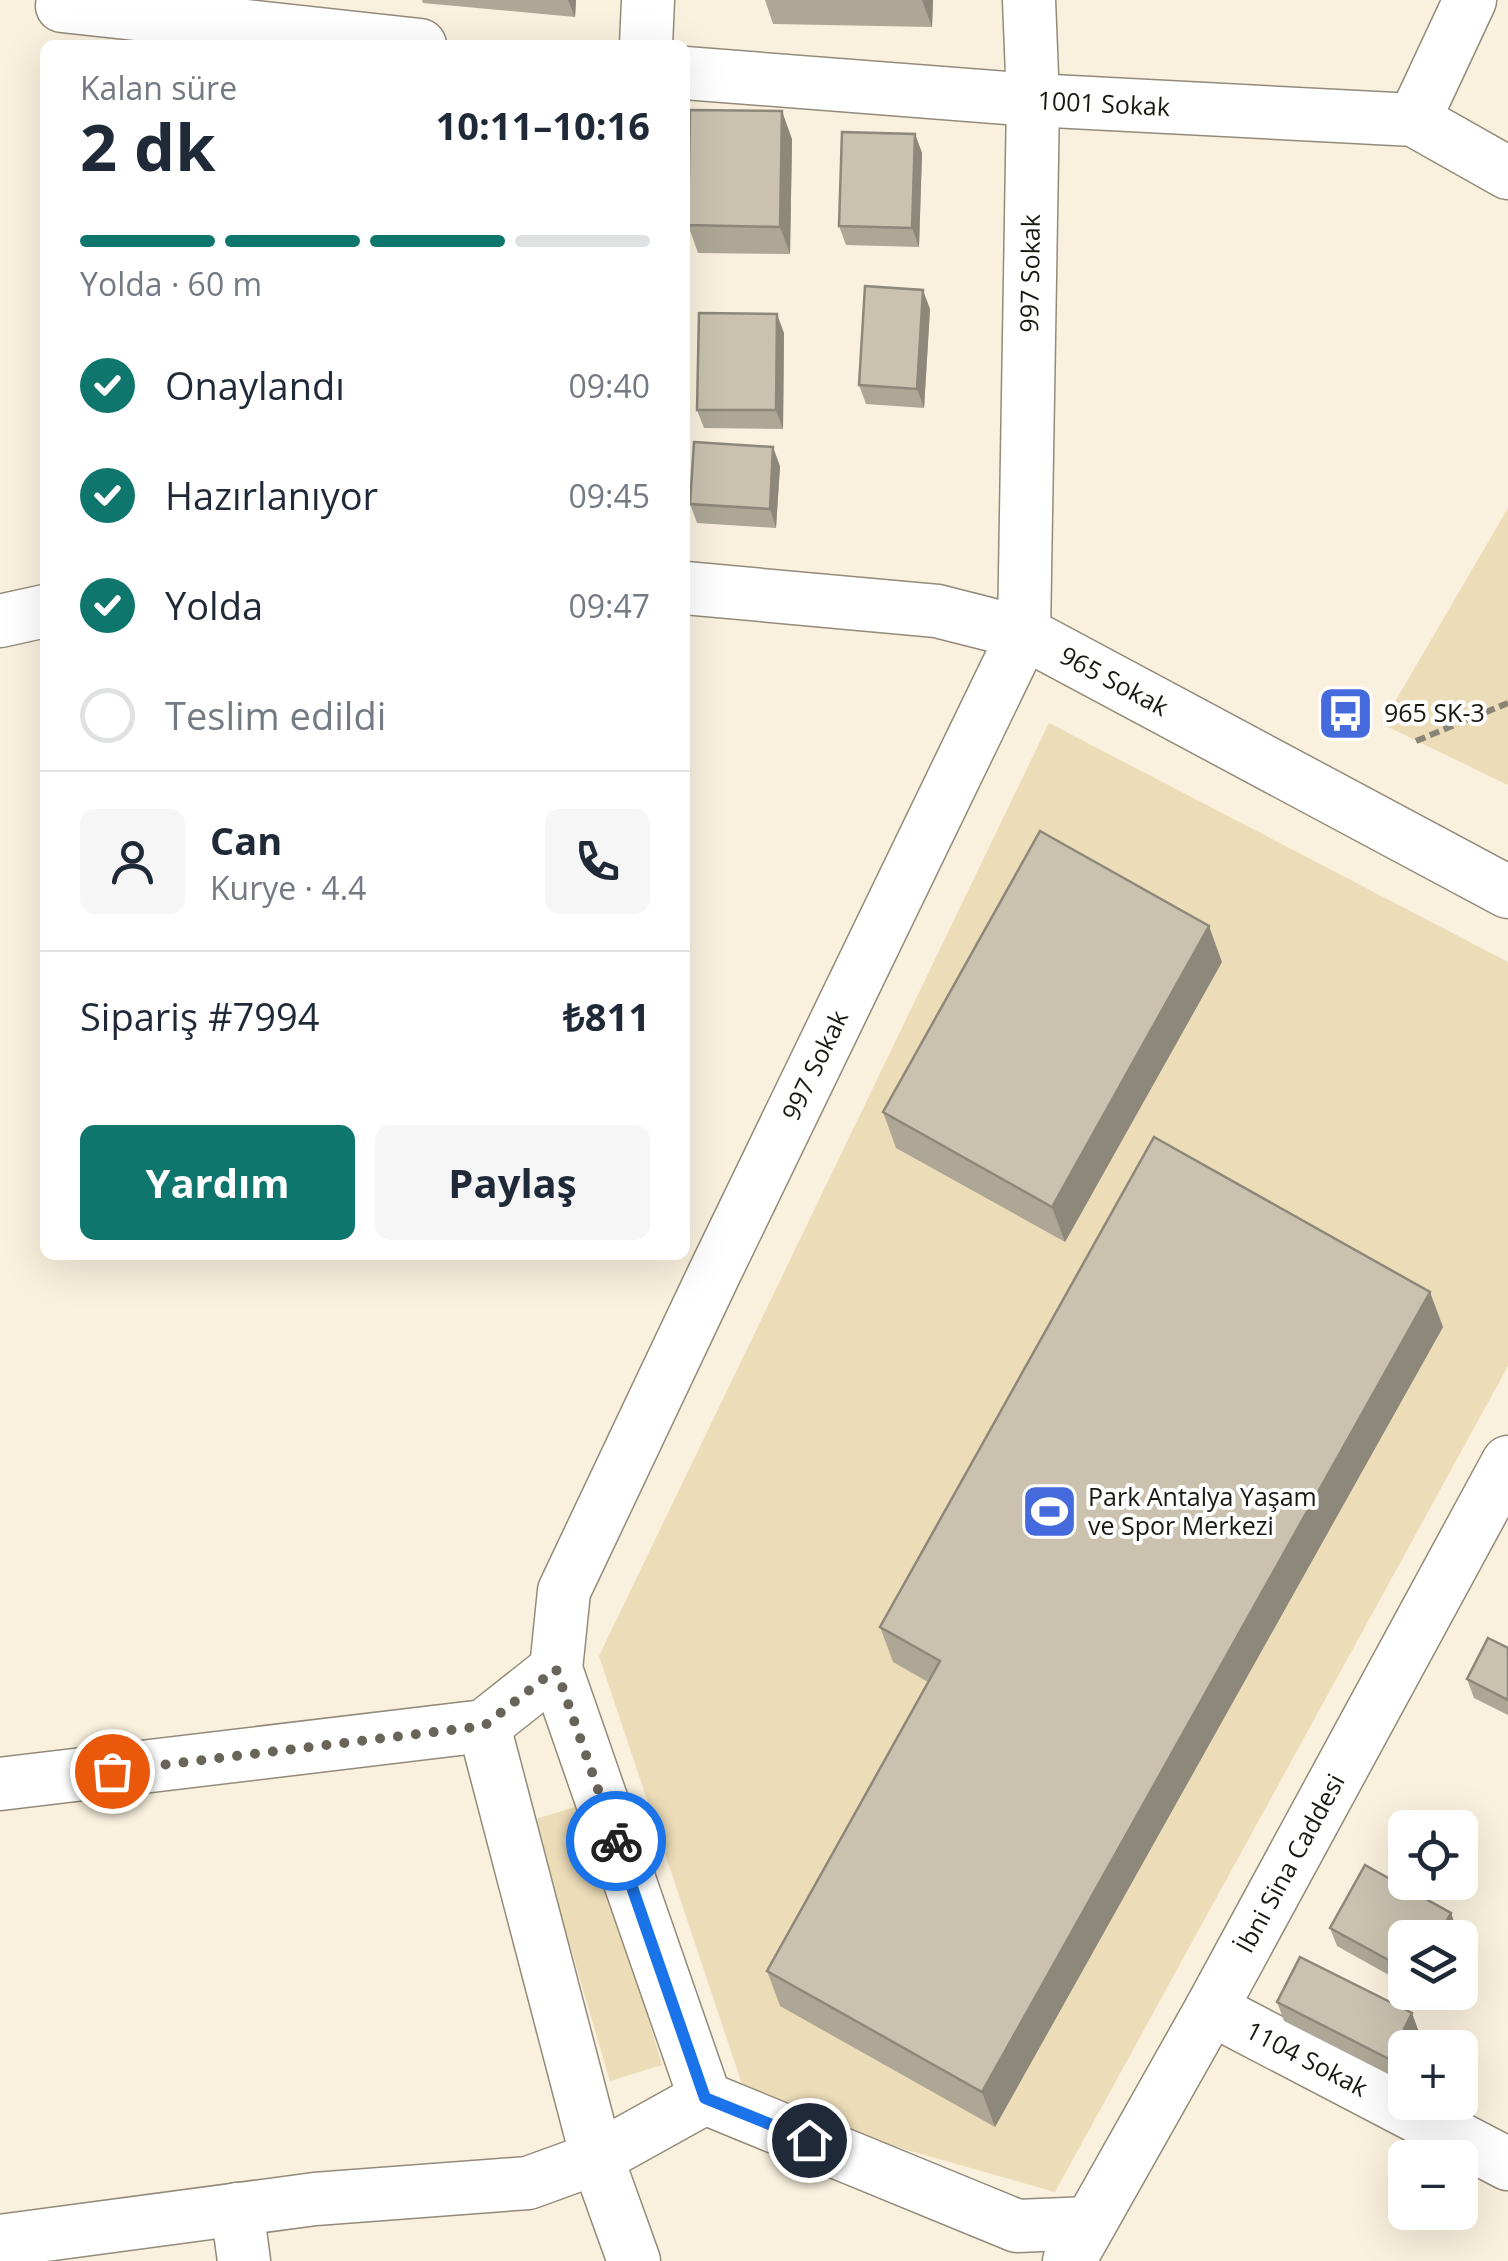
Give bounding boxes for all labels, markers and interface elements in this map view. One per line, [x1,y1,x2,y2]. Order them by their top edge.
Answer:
text: Kalan süre [80,66,237,109]
street label: 1001 Sokak [1037,82,1171,123]
text: 10:11–10:16 [436,99,650,151]
text: 2 dk [80,102,216,190]
street label: 997 Sokak [1011,214,1047,333]
text: Yolda · 60 m [80,262,262,305]
icon: check [80,358,135,413]
text: Onaylandı [165,359,345,411]
text: 09:40 [568,364,650,407]
icon: check [80,468,135,523]
text: Hazırlanıyor [165,469,378,521]
text: 09:45 [568,474,650,517]
icon: check [80,578,135,633]
text: Yolda [165,579,263,631]
text: 09:47 [568,584,650,627]
street label: 965 Sokak [1054,637,1175,723]
bus stop icon: 965 SK-3 [1315,683,1375,743]
text: Teslim edildi [165,689,386,741]
place label: 965 SK-3 [1384,695,1485,729]
button: person [80,809,185,914]
button: phone [545,809,650,914]
text: Can [210,814,282,866]
text: Kurye · 4.4 [210,866,366,909]
text: Sipariş #7994 [80,990,319,1042]
text: ₺811 [563,990,650,1042]
street label: 997 Sokak [773,1004,855,1126]
button: Yardım [80,1125,355,1240]
button: Paylaş [375,1125,650,1240]
place label: Park Antalya Yaşam ve Spor Merkezi [1088,1479,1317,1542]
sports icon: Park Antalya Yaşam ve Spor Merkezi [1019,1481,1079,1541]
pin [70,1729,155,1814]
icon: bag [85,1744,140,1799]
street label: İbni Sina Caddesi [1227,1767,1352,1958]
courier [566,1791,666,1891]
map controls [1388,1810,1478,2230]
button: locate [1388,1810,1478,1900]
icon: bike [589,1814,644,1869]
button: layers [1388,1920,1478,2010]
street label: 1104 Sokak [1241,2012,1374,2104]
button: + [1388,2030,1478,2120]
pin [767,2098,852,2183]
icon: home [782,2113,837,2168]
button: − [1388,2140,1478,2230]

